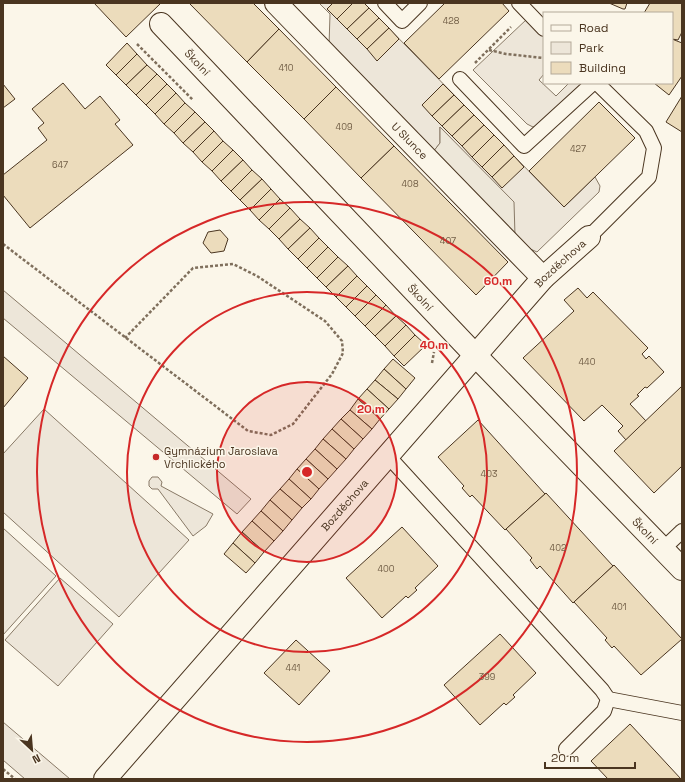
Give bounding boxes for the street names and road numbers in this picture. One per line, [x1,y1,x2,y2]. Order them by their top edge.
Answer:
street label: Školní [182,46,214,79]
street label: U Slunce [389,119,431,162]
street label: Bozděchova [531,236,589,290]
street label: Školní [405,281,437,314]
street label: Bozděchova [318,475,372,534]
street label: Školní [629,515,661,547]

